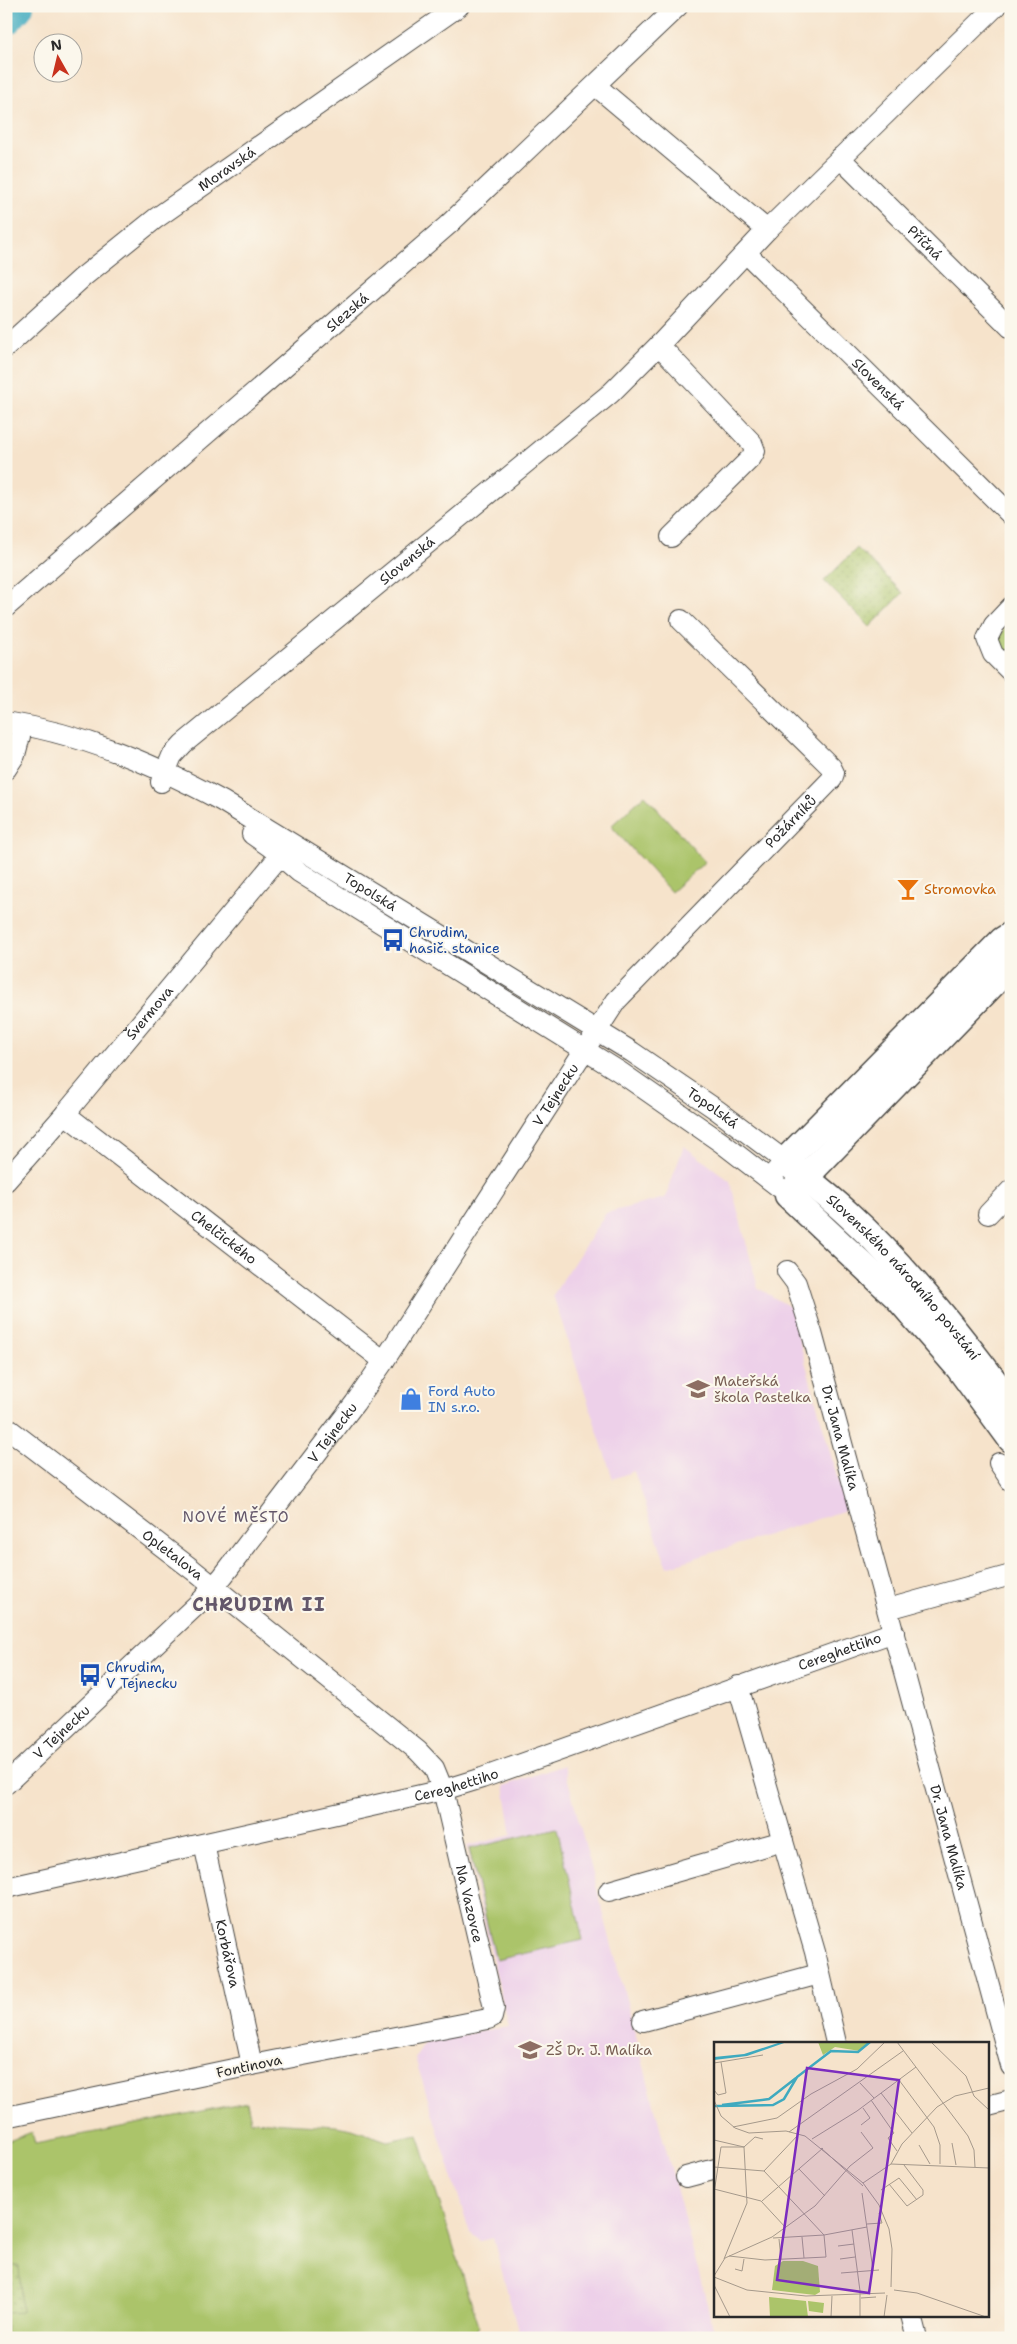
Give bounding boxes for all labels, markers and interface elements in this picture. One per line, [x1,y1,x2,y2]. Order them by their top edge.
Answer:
north arrow [32,32,82,82]
text: N [49,35,63,55]
street label: Moravská [194,142,259,195]
street label: Příčná [904,221,947,264]
street label: Slezská [322,288,373,336]
street label: Slovenská [848,354,909,414]
street label: Slovenská [375,532,439,589]
street label: Požárníků [761,791,820,852]
street label: Topolská [340,869,400,915]
bar icon: Stromovka [895,876,921,902]
place label: Stromovka [924,880,996,898]
place label: Chrudim, hasič. stanice [409,923,500,957]
bus stop icon: Chrudim, hasič. stanice [380,927,406,953]
street label: Švermova [122,982,177,1043]
street label: V Tejnecku [529,1060,582,1130]
street label: Topolská [684,1083,742,1132]
street label: Slovenského národního povstání [823,1190,984,1364]
street label: Chelčického [187,1206,261,1268]
place label: Mateřská škola Pastelka [714,1372,811,1406]
school or university icon: Mateřská škola Pastelka [685,1376,711,1402]
place label: Ford Auto IN s.r.o. [428,1382,496,1416]
street label: Dr. Jana Malíka [818,1383,863,1492]
shop icon: Ford Auto IN s.r.o. [398,1386,424,1412]
street label: V Tejnecku [304,1399,361,1467]
district label: NOVÉ MĚSTO [182,1506,290,1527]
street label: Opletalova [139,1525,207,1584]
district label: CHRUDIM II [192,1592,326,1617]
street label: Cereghettiho [796,1628,884,1674]
place label: Chrudim, V Tejnecku [106,1658,177,1692]
bus stop icon: Chrudim, V Tejnecku [77,1662,103,1688]
street label: V Tejnecku [29,1701,94,1763]
street label: Cereghettiho [412,1764,501,1805]
street label: Dr. Jana Malíka [926,1783,972,1892]
street label: Na Vazovce [452,1863,487,1944]
street label: Korbářova [212,1917,244,1990]
school or university icon: ZŠ Dr. J. Malíka [517,2037,543,2063]
place label: ZŠ Dr. J. Malíka [546,2041,652,2059]
inset map [714,2042,990,2316]
street label: Fontinova [215,2050,284,2082]

